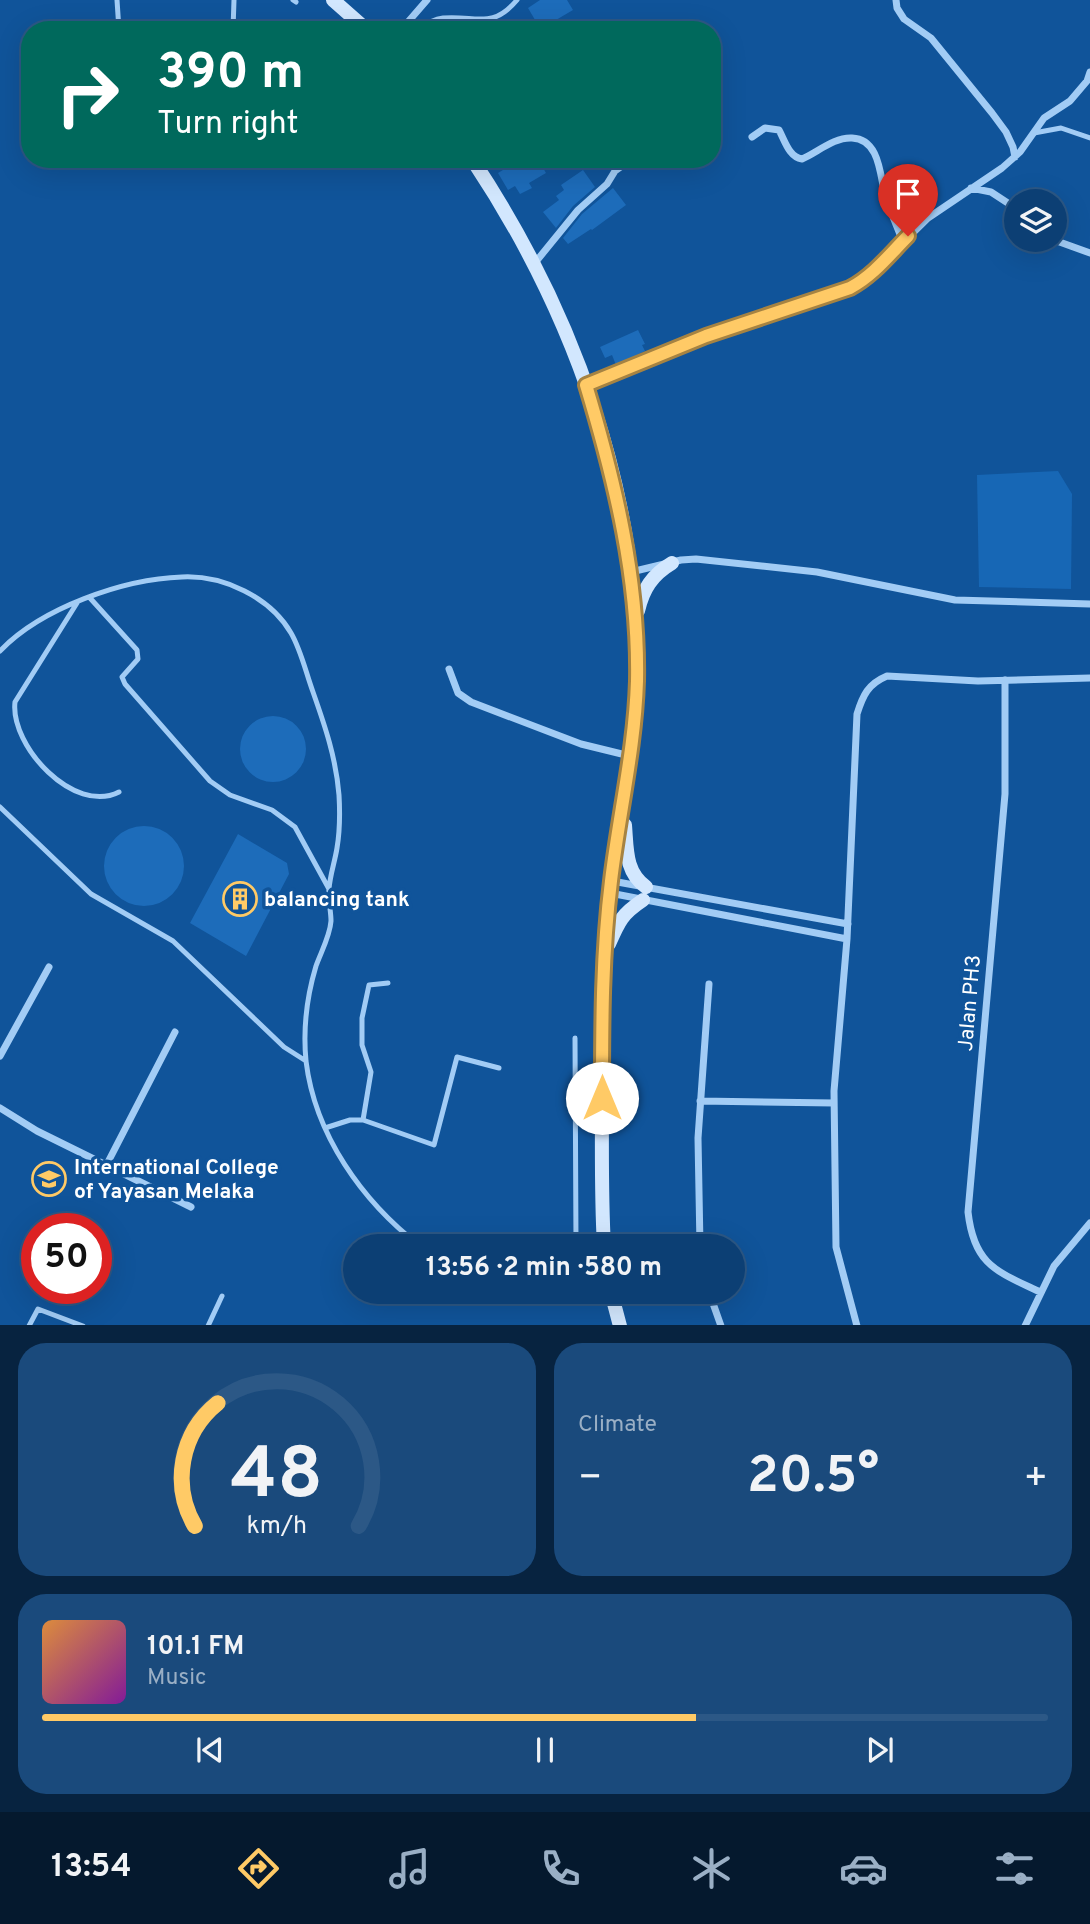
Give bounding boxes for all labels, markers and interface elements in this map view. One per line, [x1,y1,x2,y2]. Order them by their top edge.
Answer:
text: 390 m [157,44,304,106]
icon: right [42,49,133,140]
text: Turn right [157,105,299,145]
pin [878,164,938,236]
icon: arrive [889,175,927,213]
map controls [1004,189,1067,252]
button: layers [1004,189,1067,252]
building icon: balancing tank [221,880,259,918]
place label: balancing tank [264,887,410,914]
street label: Jalan PH3 [953,954,988,1052]
position arrow [565,1061,639,1135]
place label: International College of Yayasan Melaka [74,1155,279,1206]
school or university icon: International College of Yayasan Melaka [30,1160,68,1198]
speed limit sign: 50 [21,1213,112,1304]
text: 13:56 · 2 min · 580 m [426,1252,662,1285]
text: Climate [578,1411,657,1440]
text: 48 [231,1432,323,1524]
text: 20.5° [747,1445,879,1511]
text: − [578,1455,603,1504]
text: + [1023,1455,1048,1504]
text: km/h [247,1510,307,1542]
text: 101.1 FM [147,1631,244,1664]
text: Music [147,1664,207,1693]
icon: previous [191,1731,229,1769]
icon: pause [526,1731,564,1769]
icon: next [861,1731,899,1769]
icon: directions [234,1844,283,1893]
icon: music [385,1844,434,1893]
icon: phone [536,1844,585,1893]
icon: climate [687,1844,736,1893]
icon: car [839,1844,888,1893]
icon: filters [990,1844,1039,1893]
text: 13:54 [51,1848,132,1888]

